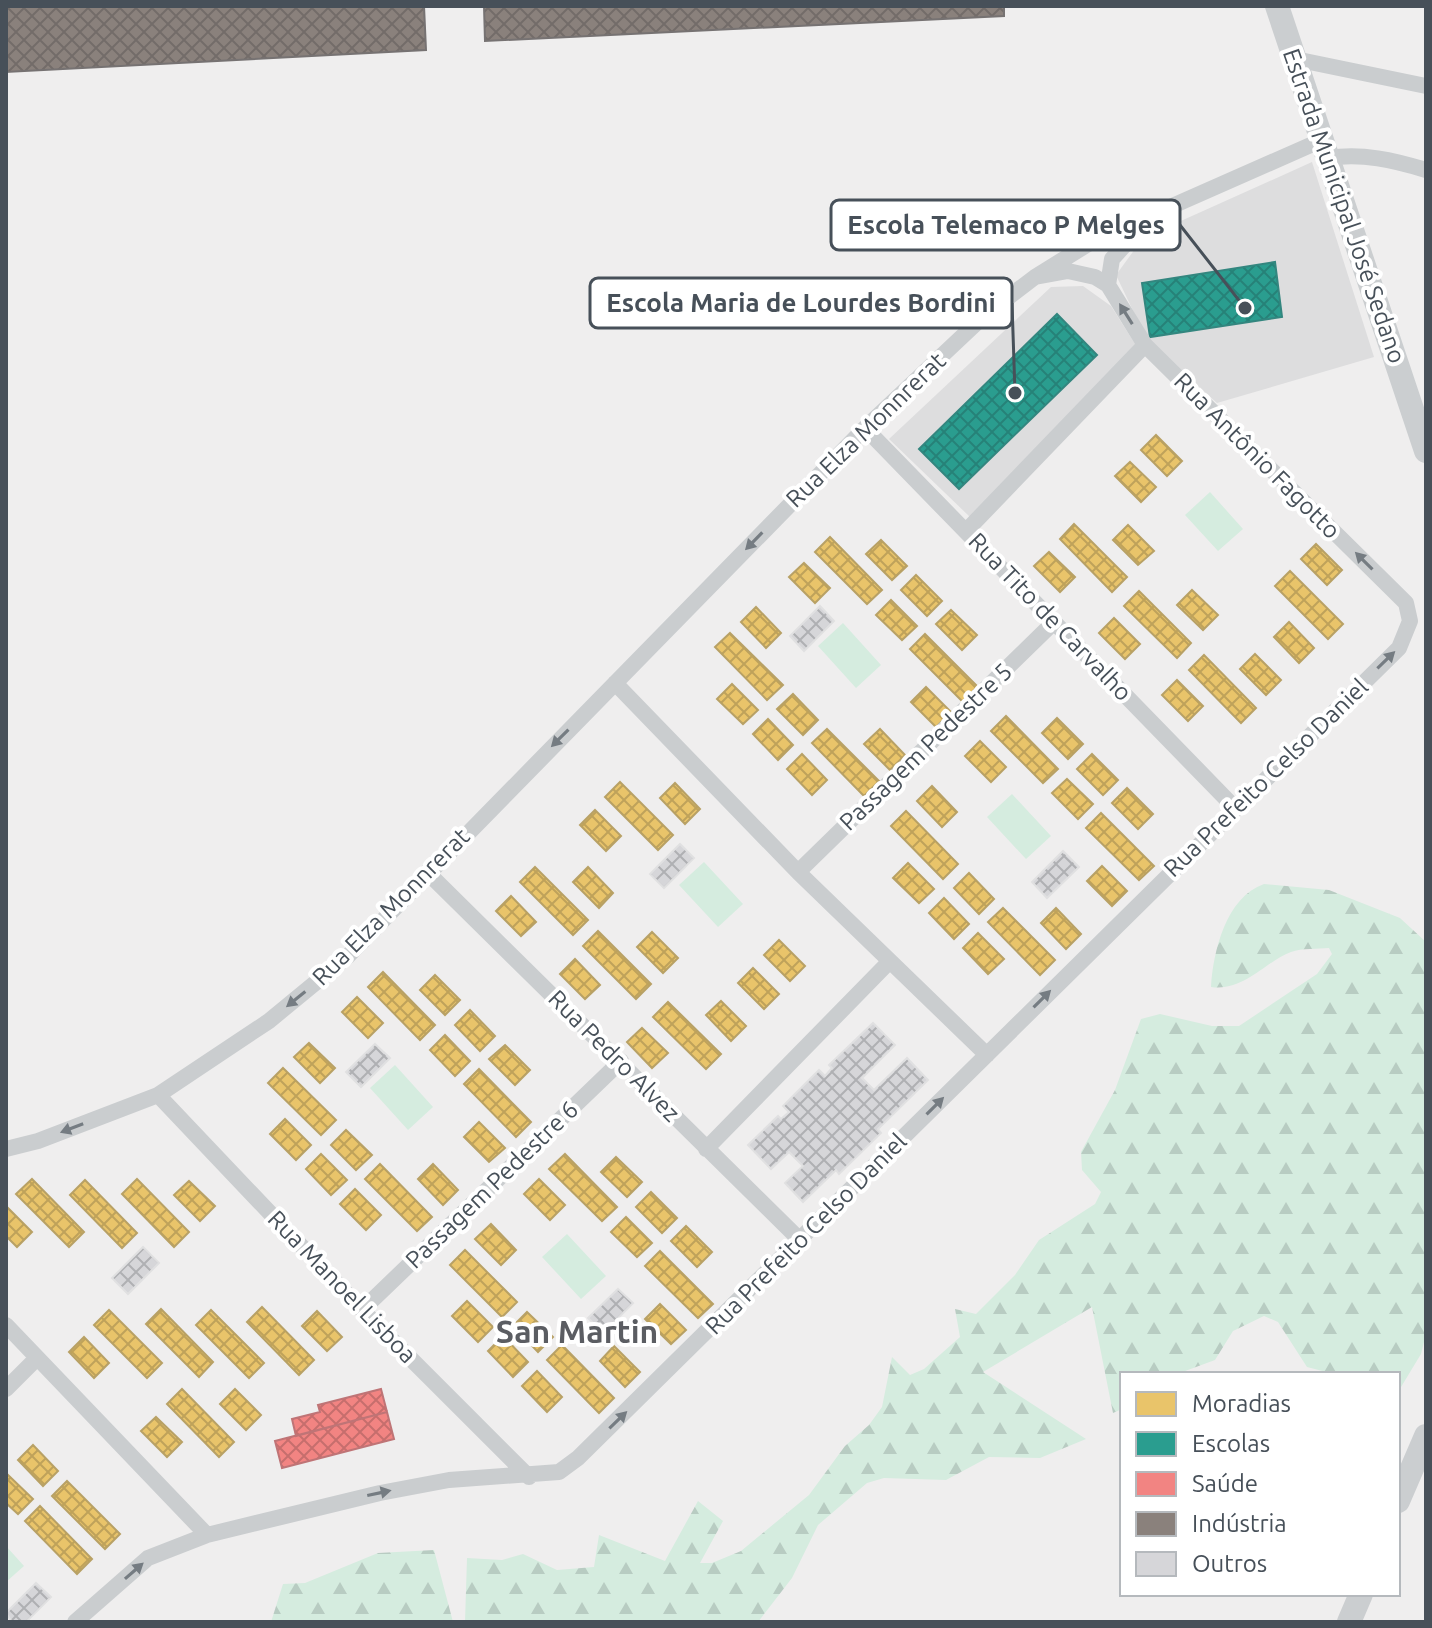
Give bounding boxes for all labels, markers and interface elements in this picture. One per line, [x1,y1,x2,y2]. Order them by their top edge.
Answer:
street label: Estrada Municipal José Sedano [1278,45,1411,367]
callout: Escola Telemaco P Melges [831,200,1180,250]
text: Escola Telemaco P Melges [847,210,1165,239]
callout: Escola Maria de Lourdes Bordini [590,278,1012,328]
text: Escola Maria de Lourdes Bordini [606,288,996,317]
one-way arrow [1119,303,1133,325]
street label: Rua Elza Monnrerat [781,346,951,512]
street label: Rua Antônio Fagotto [1169,367,1346,544]
street label: Rua Tito de Carvalho [963,527,1137,706]
one-way arrow [746,531,764,550]
one-way arrow [1355,552,1374,571]
one-way arrow [1376,651,1395,669]
street label: Passagem Pedestre 5 [834,658,1017,836]
street label: Rua Prefeito Celso Daniel [1158,673,1373,882]
one-way arrow [551,728,570,747]
street label: Rua Elza Monnrerat [307,822,475,991]
street label: Rua Pedro Alvez [543,985,685,1127]
one-way arrow [286,990,306,1007]
one-way arrow [1032,991,1051,1009]
street label: Passagem Pedestre 6 [400,1096,583,1274]
one-way arrow [925,1098,944,1116]
one-way arrow [60,1122,84,1135]
street label: Rua Prefeito Celso Daniel [700,1128,912,1340]
street label: Rua Manoel Lisboa [263,1205,422,1368]
district label: San Martin [496,1313,658,1349]
legend [1120,1372,1400,1596]
text: Moradias [1192,1390,1291,1417]
one-way arrow [608,1411,627,1430]
text: Escolas [1192,1430,1270,1457]
text: Saúde [1192,1470,1258,1497]
one-way arrow [367,1486,392,1499]
text: Indústria [1192,1510,1287,1537]
text: Outros [1192,1550,1267,1577]
one-way arrow [123,1563,143,1580]

